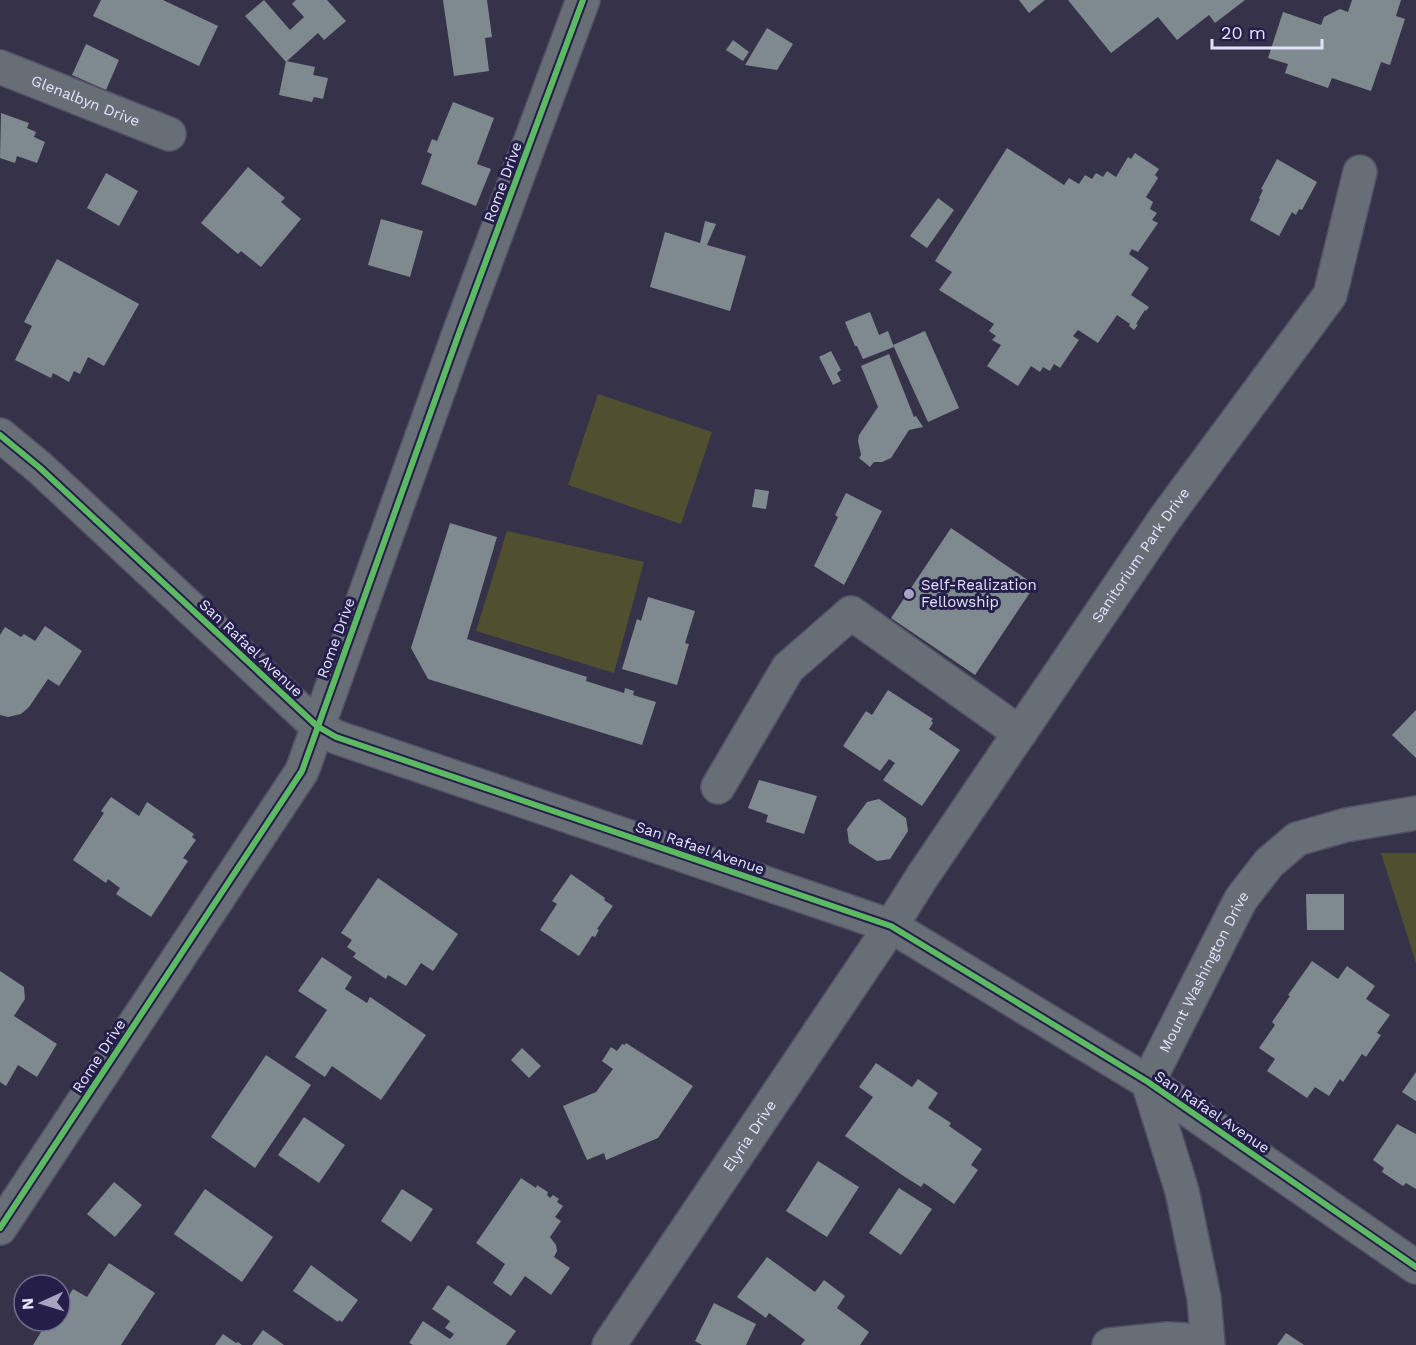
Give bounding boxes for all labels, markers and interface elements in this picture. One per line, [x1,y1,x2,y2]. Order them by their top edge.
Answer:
scale bar [1212,12,1322,50]
text: 20 m [1221,22,1266,43]
street label: Glenalbyn Drive [29,71,142,131]
street label: Rome Drive [480,139,526,225]
street label: Sanitorium Park Drive [1088,484,1193,626]
place label: Self-Realization Fellowship [921,576,1037,611]
marker: Self-Realization Fellowship [902,587,916,601]
street label: San Rafael Avenue [196,595,306,701]
street label: Rome Drive [313,595,359,681]
street label: San Rafael Avenue [633,818,767,878]
street label: Mount Washington Drive [1155,887,1253,1056]
street label: Rome Drive [69,1016,129,1096]
street label: San Rafael Avenue [1151,1067,1273,1157]
street label: Elyria Drive [719,1097,780,1175]
north arrow [12,1273,72,1333]
text: N [18,1297,37,1311]

